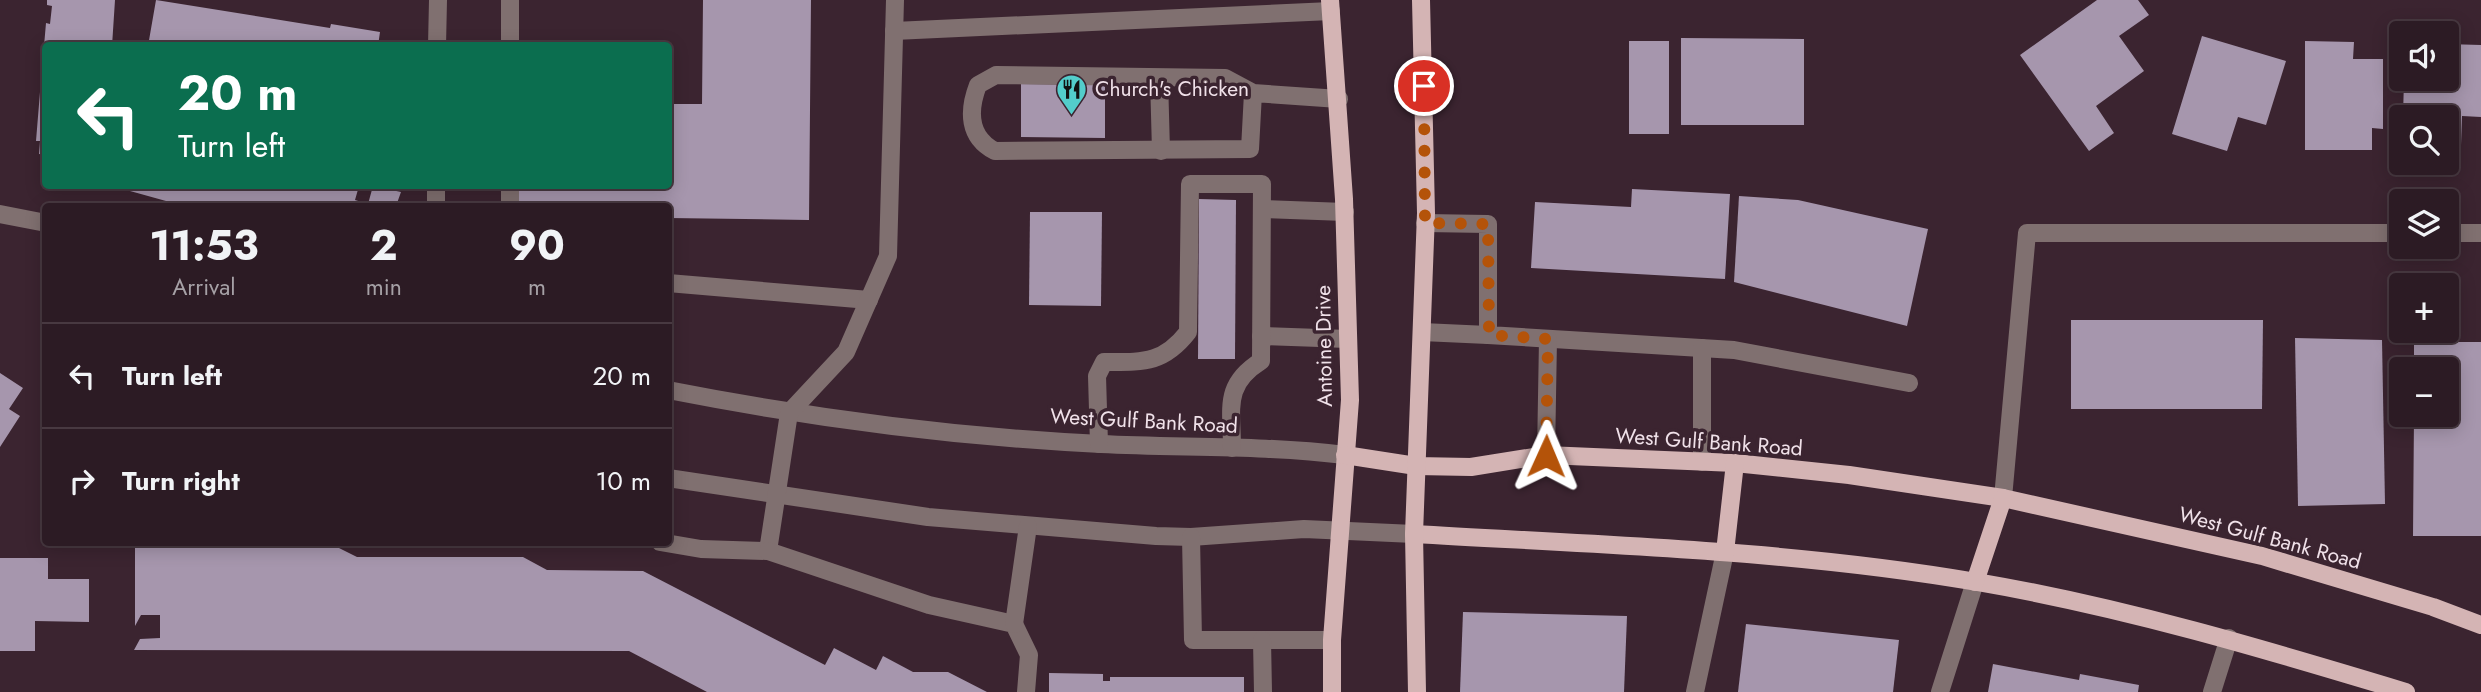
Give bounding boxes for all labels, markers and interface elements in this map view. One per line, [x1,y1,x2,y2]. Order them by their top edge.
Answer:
map controls [2389,21,2459,427]
button: sound [2389,21,2459,91]
pin [1394,56,1454,116]
text: 20 m [178,58,297,128]
icon: arrive [1405,67,1443,105]
icon: left [63,70,154,161]
restaurant icon: Church's Chicken [1055,72,1089,116]
place label: Church's Chicken [1095,74,1249,104]
button: search [2389,105,2459,175]
text: Turn left [178,123,285,169]
button: layers [2389,189,2459,259]
text: 11:53 [149,215,259,276]
text: 2 [370,215,398,276]
text: 90 [509,215,565,276]
text: Arrival [172,270,236,304]
text: min [366,270,402,304]
text: m [528,270,546,304]
button: + [2389,273,2459,343]
street label: Antoine Drive [1308,285,1340,407]
icon: left [63,357,101,395]
text: Turn left [122,357,222,395]
text: 20 m [593,357,651,395]
button: − [2389,357,2459,427]
street label: West Gulf Bank Road [1049,401,1239,441]
position arrow [1509,419,1583,493]
street label: West Gulf Bank Road [1614,420,1804,464]
icon: right [63,462,101,500]
text: Turn right [122,462,240,500]
text: 10 m [596,462,651,500]
street label: West Gulf Bank Road [2175,499,2365,577]

